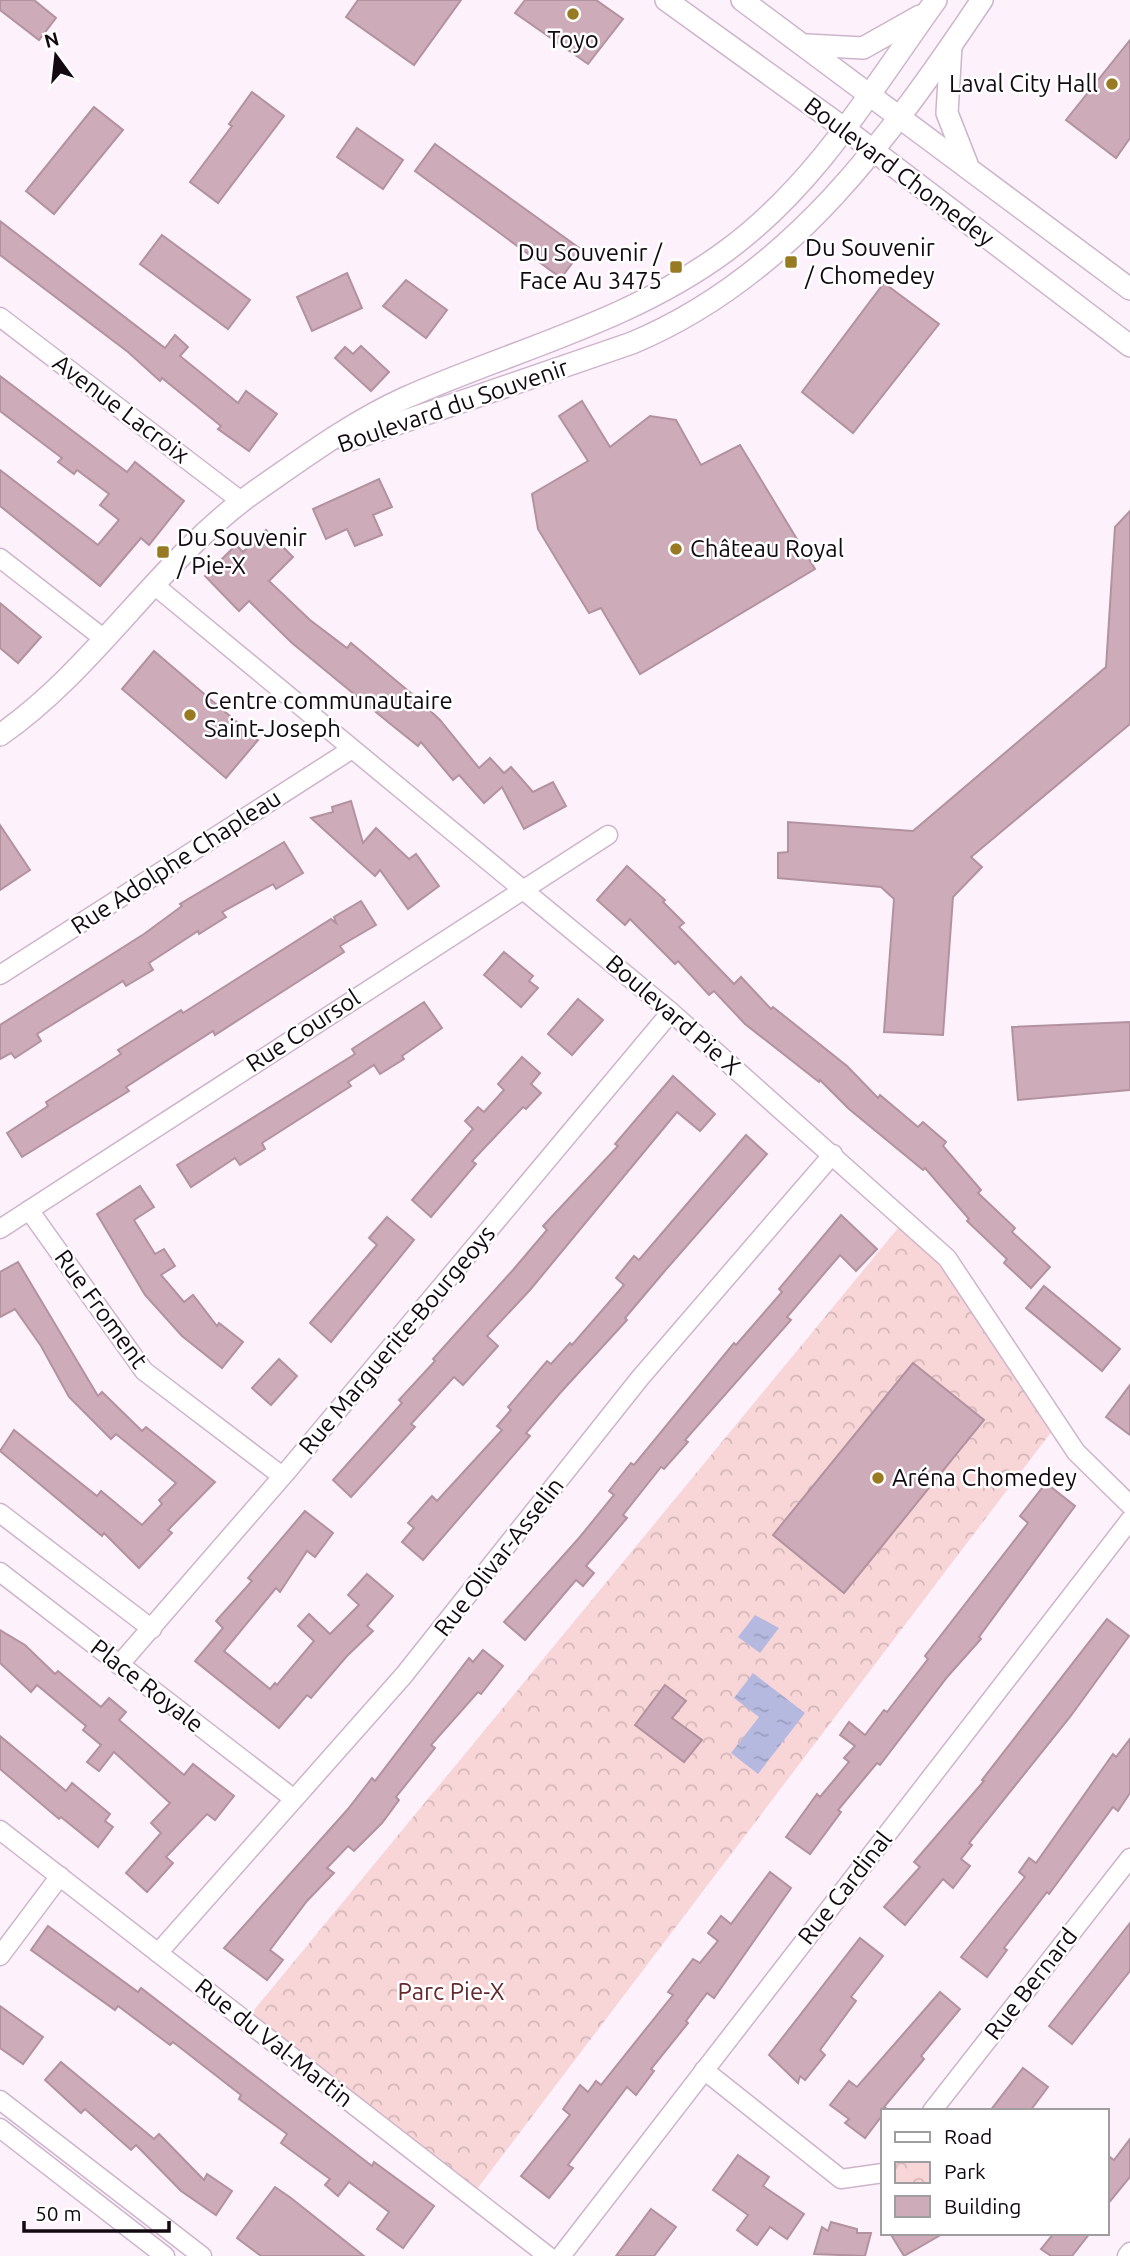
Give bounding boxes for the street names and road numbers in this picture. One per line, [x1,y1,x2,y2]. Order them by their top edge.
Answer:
street label: Boulevard Chomedey [799,91,1000,252]
street label: Avenue Lacroix [48,349,195,468]
street label: Boulevard du Souvenir [334,353,572,458]
street label: Rue Adolphe Chapleau [66,784,285,939]
street label: Boulevard Pie X [601,949,746,1080]
street label: Rue Coursol [241,984,364,1077]
street label: Rue Marguerite-Bourgeoys [293,1220,500,1459]
street label: Rue Froment [49,1244,154,1374]
street label: Rue Olivar-Asselin [428,1472,569,1641]
street label: Place Royale [86,1633,209,1738]
street label: Rue Cardinal [792,1826,897,1949]
street label: Rue Bernard [979,1923,1083,2045]
street label: Rue du Val-Martin [190,1973,358,2112]

